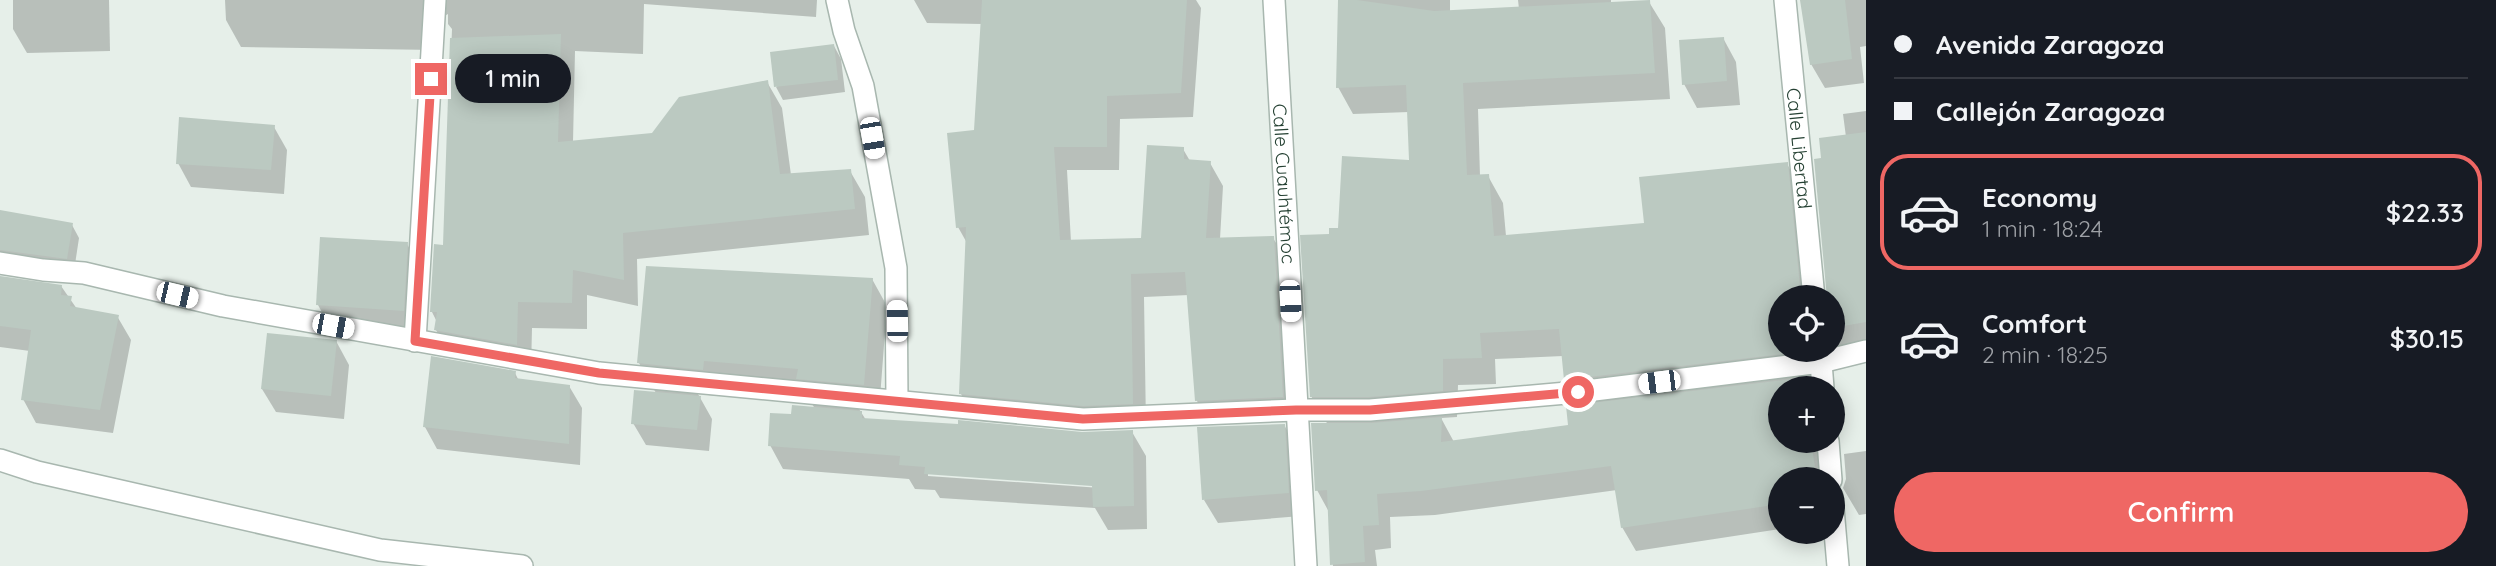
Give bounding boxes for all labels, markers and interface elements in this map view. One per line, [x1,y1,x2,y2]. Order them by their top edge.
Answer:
text: Avenida Zaragoza [1936,28,2165,61]
callout: 1 min [456,55,571,104]
route end [415,63,447,95]
text: 1 min [485,64,541,93]
street label: Calle Libertad [1782,87,1817,210]
text: Callejón Zaragoza [1936,95,2165,128]
street label: Calle Cuauhtémoc [1268,103,1301,265]
car [859,115,886,161]
icon: car [1898,181,1961,244]
text: Economy [1982,181,2097,214]
text: $22.33 [2386,196,2464,229]
text: 1 min · 18:24 [1982,214,2103,243]
car [1279,279,1302,323]
car [155,280,200,310]
map controls [1768,285,1845,544]
button: locate [1768,285,1845,362]
car [887,300,908,342]
icon: car [1898,307,1961,370]
text: Comfort [1982,307,2087,340]
car [311,312,356,340]
text: $30.15 [2390,322,2464,355]
text: 2 min · 18:25 [1982,340,2108,369]
car [1637,369,1682,395]
route start [1562,376,1594,408]
button: + [1768,376,1845,453]
button: − [1768,467,1845,544]
button: Confirm [1894,472,2468,552]

